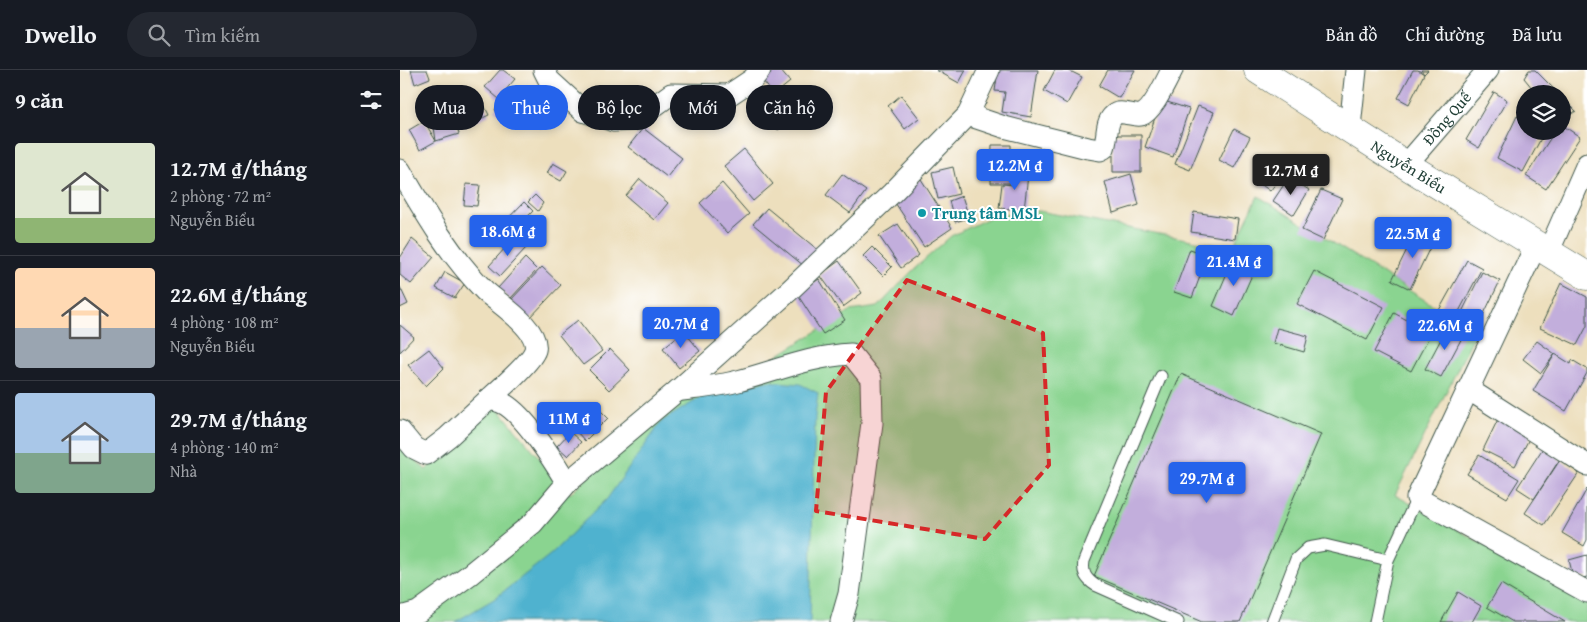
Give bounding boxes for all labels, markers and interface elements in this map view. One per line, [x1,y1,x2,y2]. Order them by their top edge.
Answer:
search box [127,12,477,57]
text: Dwello [25,17,97,52]
icon: search [145,21,173,49]
text: Tìm kiếm [185,21,260,49]
text: Bản đồ [1326,21,1377,48]
text: Chỉ đường [1405,21,1484,48]
text: Đã lưu [1512,21,1562,48]
text: 9 căn [15,85,63,116]
chip: Mua [415,85,484,130]
chip: Thuê [494,85,568,130]
chip: Bộ lọc [578,85,660,130]
chip: Mới [670,85,736,130]
chip: Căn hộ [746,85,833,130]
map controls [1516,85,1571,140]
button: layers [1516,85,1571,140]
icon: filters [357,86,385,114]
street label: Đồng Quế [1416,86,1477,150]
street label: Nguyễn Biểu [1366,134,1451,199]
pin: 12.2M ₫ [969,148,1061,191]
text: 12.7M ₫/tháng [170,153,307,184]
text: 12.2M ₫ [988,153,1042,177]
pin: 12.7M ₫ [1245,154,1337,196]
text: 12.7M ₫ [1264,158,1318,182]
icon: home [55,163,115,223]
text: 2 phòng · 72 m² [170,184,271,208]
place label: Trung tâm MSL [932,201,1042,225]
marker: Trung tâm MSL [916,207,928,219]
text: Nguyễn Biểu [170,208,255,232]
pin: 18.6M ₫ [462,214,554,257]
pin: 22.5M ₫ [1367,216,1459,259]
text: 18.6M ₫ [481,219,535,243]
text: 22.5M ₫ [1386,221,1440,245]
pin: 21.4M ₫ [1188,244,1280,287]
text: 21.4M ₫ [1207,249,1261,273]
text: 22.6M ₫/tháng [170,279,307,310]
icon: home [55,288,115,348]
pin: 20.7M ₫ [635,306,727,349]
pin: 22.6M ₫ [1399,308,1491,351]
text: 4 phòng · 108 m² [170,310,279,334]
text: 20.7M ₫ [654,311,708,335]
text: 22.6M ₫ [1418,313,1472,337]
text: Nguyễn Biểu [170,334,255,358]
pin: 11M ₫ [534,402,604,444]
text: 29.7M ₫/tháng [170,404,307,435]
text: 11M ₫ [548,406,590,430]
icon: home [55,413,115,473]
text: 4 phòng · 140 m² [170,435,279,459]
text: Nhà [170,459,197,483]
pin: 29.7M ₫ [1161,462,1253,504]
text: 29.7M ₫ [1180,466,1234,490]

